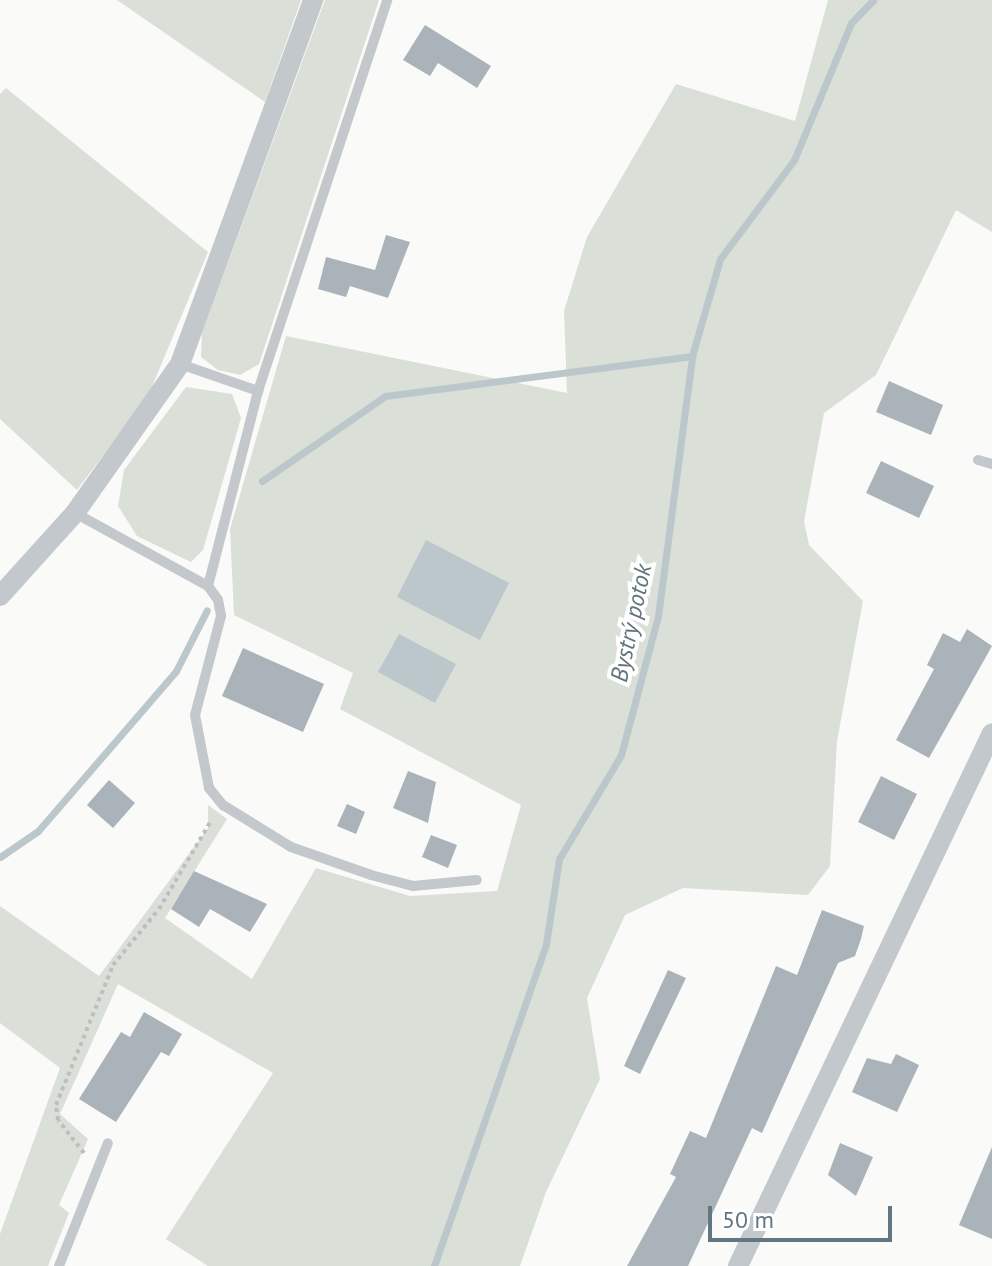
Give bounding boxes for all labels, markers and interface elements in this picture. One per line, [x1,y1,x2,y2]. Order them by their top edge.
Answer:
water label: Bystrý potok [604,561,658,685]
scale bar [712,1190,896,1240]
text: 50 m [722,1204,774,1235]

